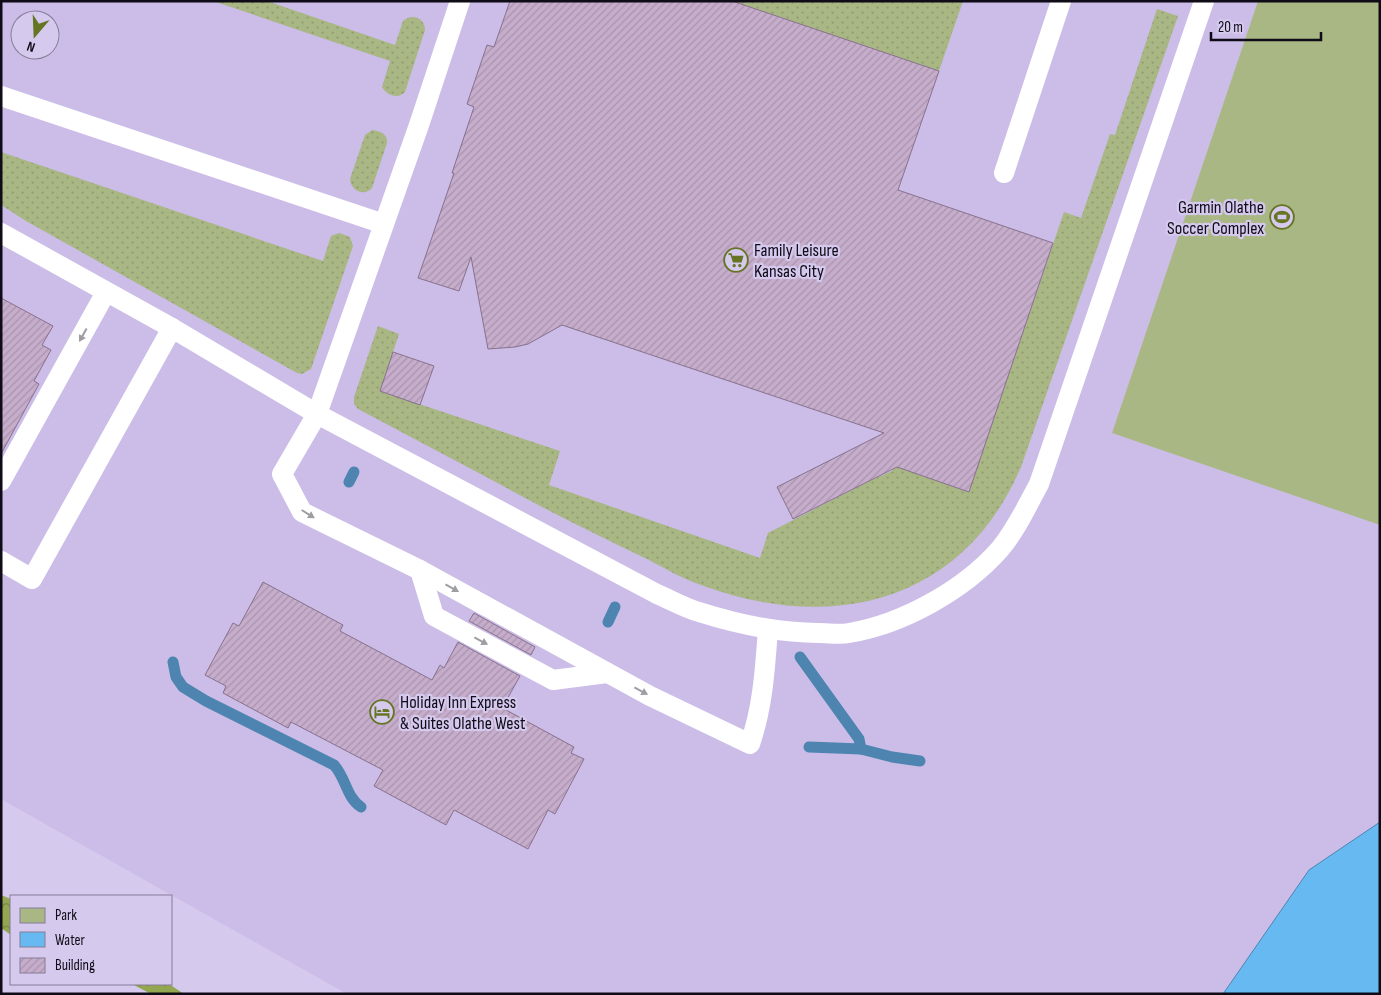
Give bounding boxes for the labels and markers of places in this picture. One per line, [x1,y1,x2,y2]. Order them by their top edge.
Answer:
place label: Garmin Olathe Soccer Complex [1167,197,1264,239]
sports icon: Garmin Olathe Soccer Complex [1269,204,1295,230]
place label: Family Leisure Kansas City [754,240,839,282]
supermarket icon: Family Leisure Kansas City [723,247,749,273]
place label: Holiday Inn Express & Suites Olathe West [400,692,526,734]
hotel icon: Holiday Inn Express & Suites Olathe West [369,699,395,725]

